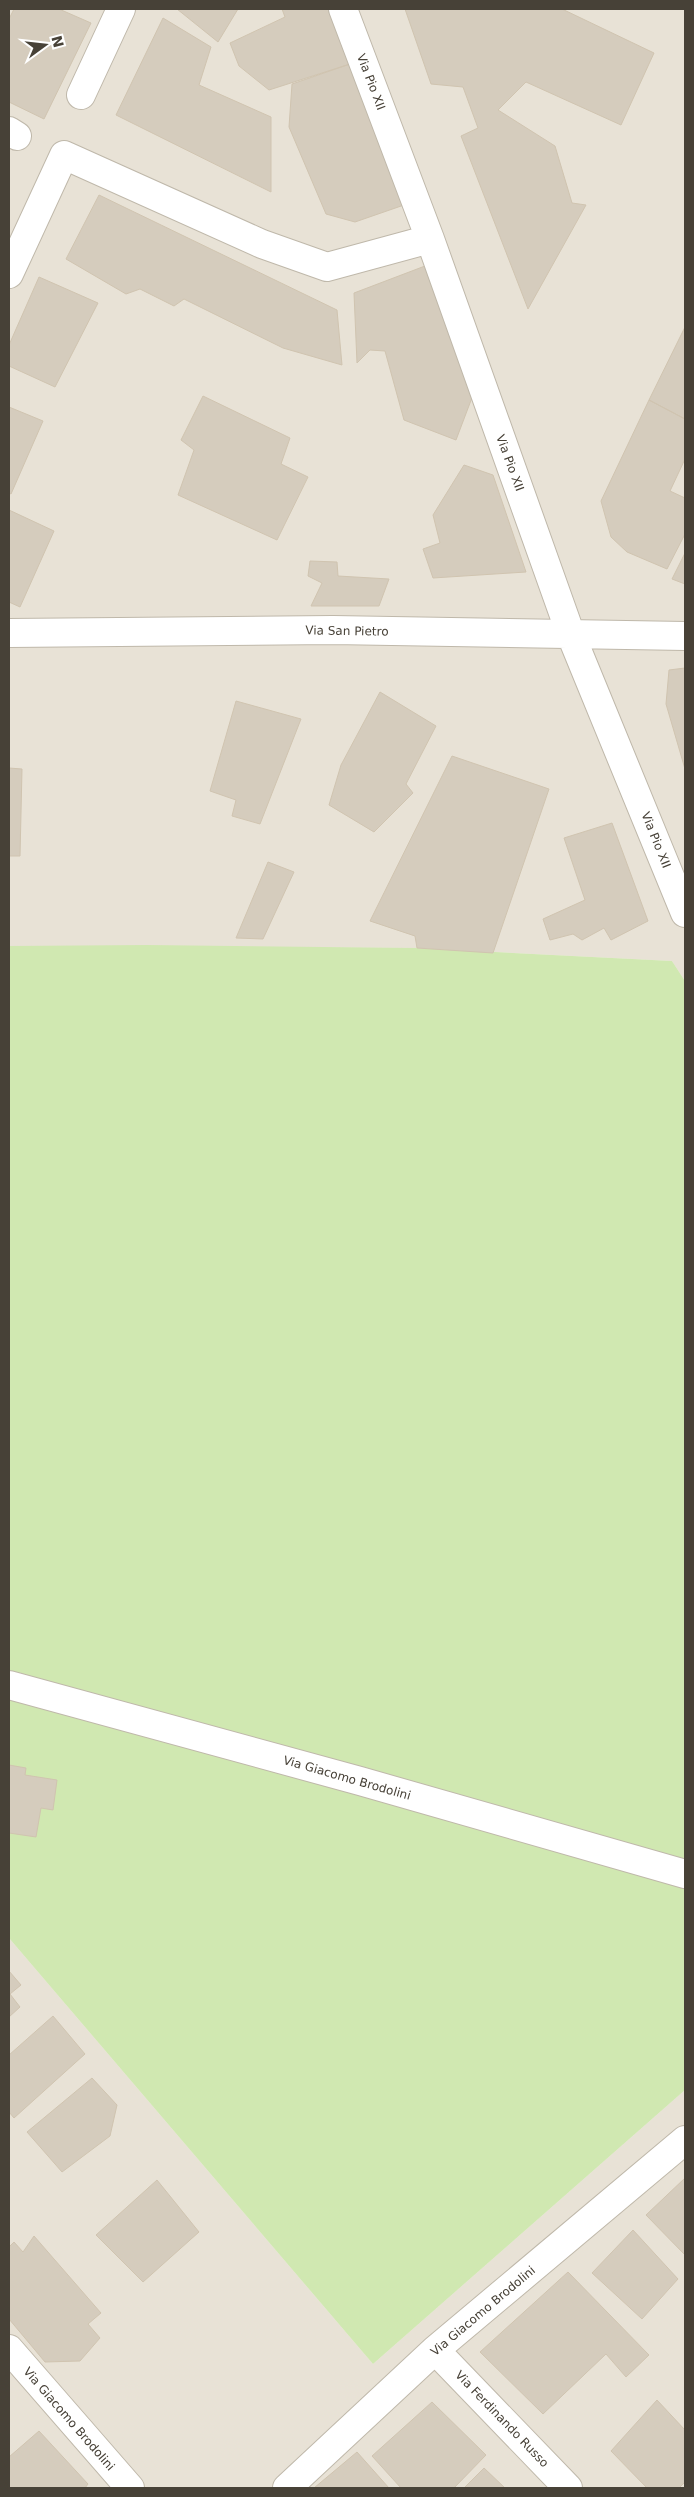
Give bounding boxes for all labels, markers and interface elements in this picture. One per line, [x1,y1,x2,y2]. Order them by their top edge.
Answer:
north arrow [20,20,70,70]
text: N [48,34,67,49]
street label: Via Pio XII [354,52,388,112]
street label: Via Pio XII [493,433,527,493]
street label: Via San Pietro [305,623,389,639]
street label: Via Pio XII [638,810,674,870]
street label: Via Giacomo Brodolini [282,1753,412,1803]
street label: Via Giacomo Brodolini [428,2263,538,2359]
street label: Via Giacomo Brodolini [20,2365,118,2473]
street label: Via Ferdinando Russo [452,2368,552,2470]

